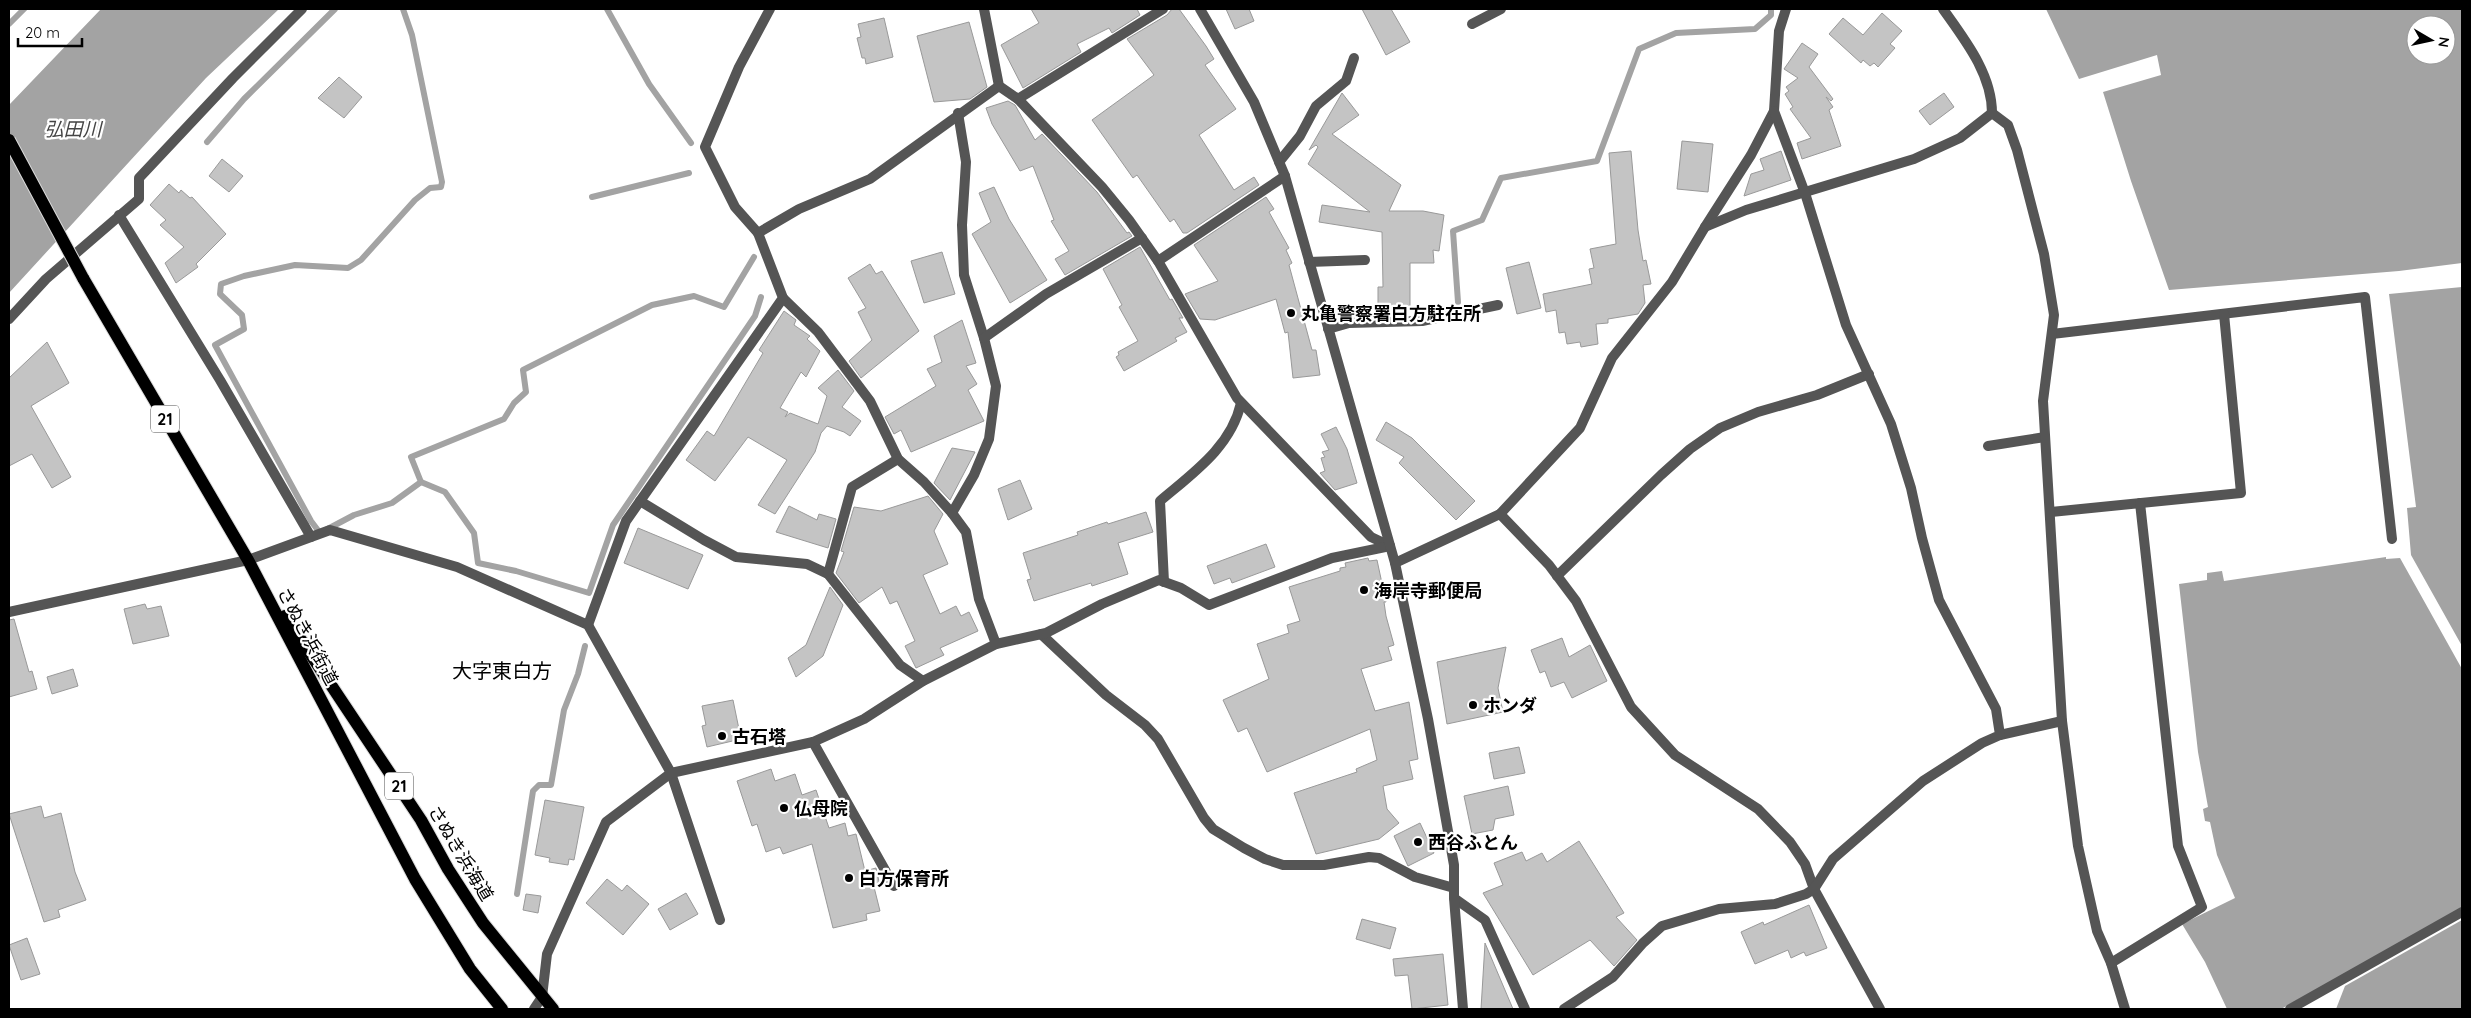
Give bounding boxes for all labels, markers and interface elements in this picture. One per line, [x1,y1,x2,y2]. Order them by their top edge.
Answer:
scale bar [18,15,81,47]
north arrow [2406,15,2456,65]
text: 20 m [25,23,60,42]
text: N [2434,36,2454,49]
water label: 弘田川 [44,117,103,141]
place label: 丸亀警察署白方駐在所 [1301,302,1481,325]
marker: 丸亀警察署白方駐在所 [1285,307,1297,319]
road number: 21 [151,406,179,432]
place label: 海岸寺郵便局 [1374,579,1482,602]
street label: さぬき浜街道 [273,583,343,689]
marker: 海岸寺郵便局 [1358,584,1370,596]
district label: 大字東白方 [452,658,552,683]
place label: ホンダ [1483,694,1537,717]
marker: ホンダ [1467,699,1479,711]
place label: 古石塔 [732,725,786,748]
marker: 古石塔 [716,730,728,742]
road number: 21 [385,772,413,799]
place label: 仏母院 [794,797,848,820]
street label: さぬき浜海道 [423,801,499,905]
marker: 仏母院 [778,802,790,814]
place label: 西谷ふとん [1428,831,1518,854]
marker: 西谷ふとん [1412,836,1424,848]
place label: 白方保育所 [859,867,949,890]
marker: 白方保育所 [843,872,855,884]

